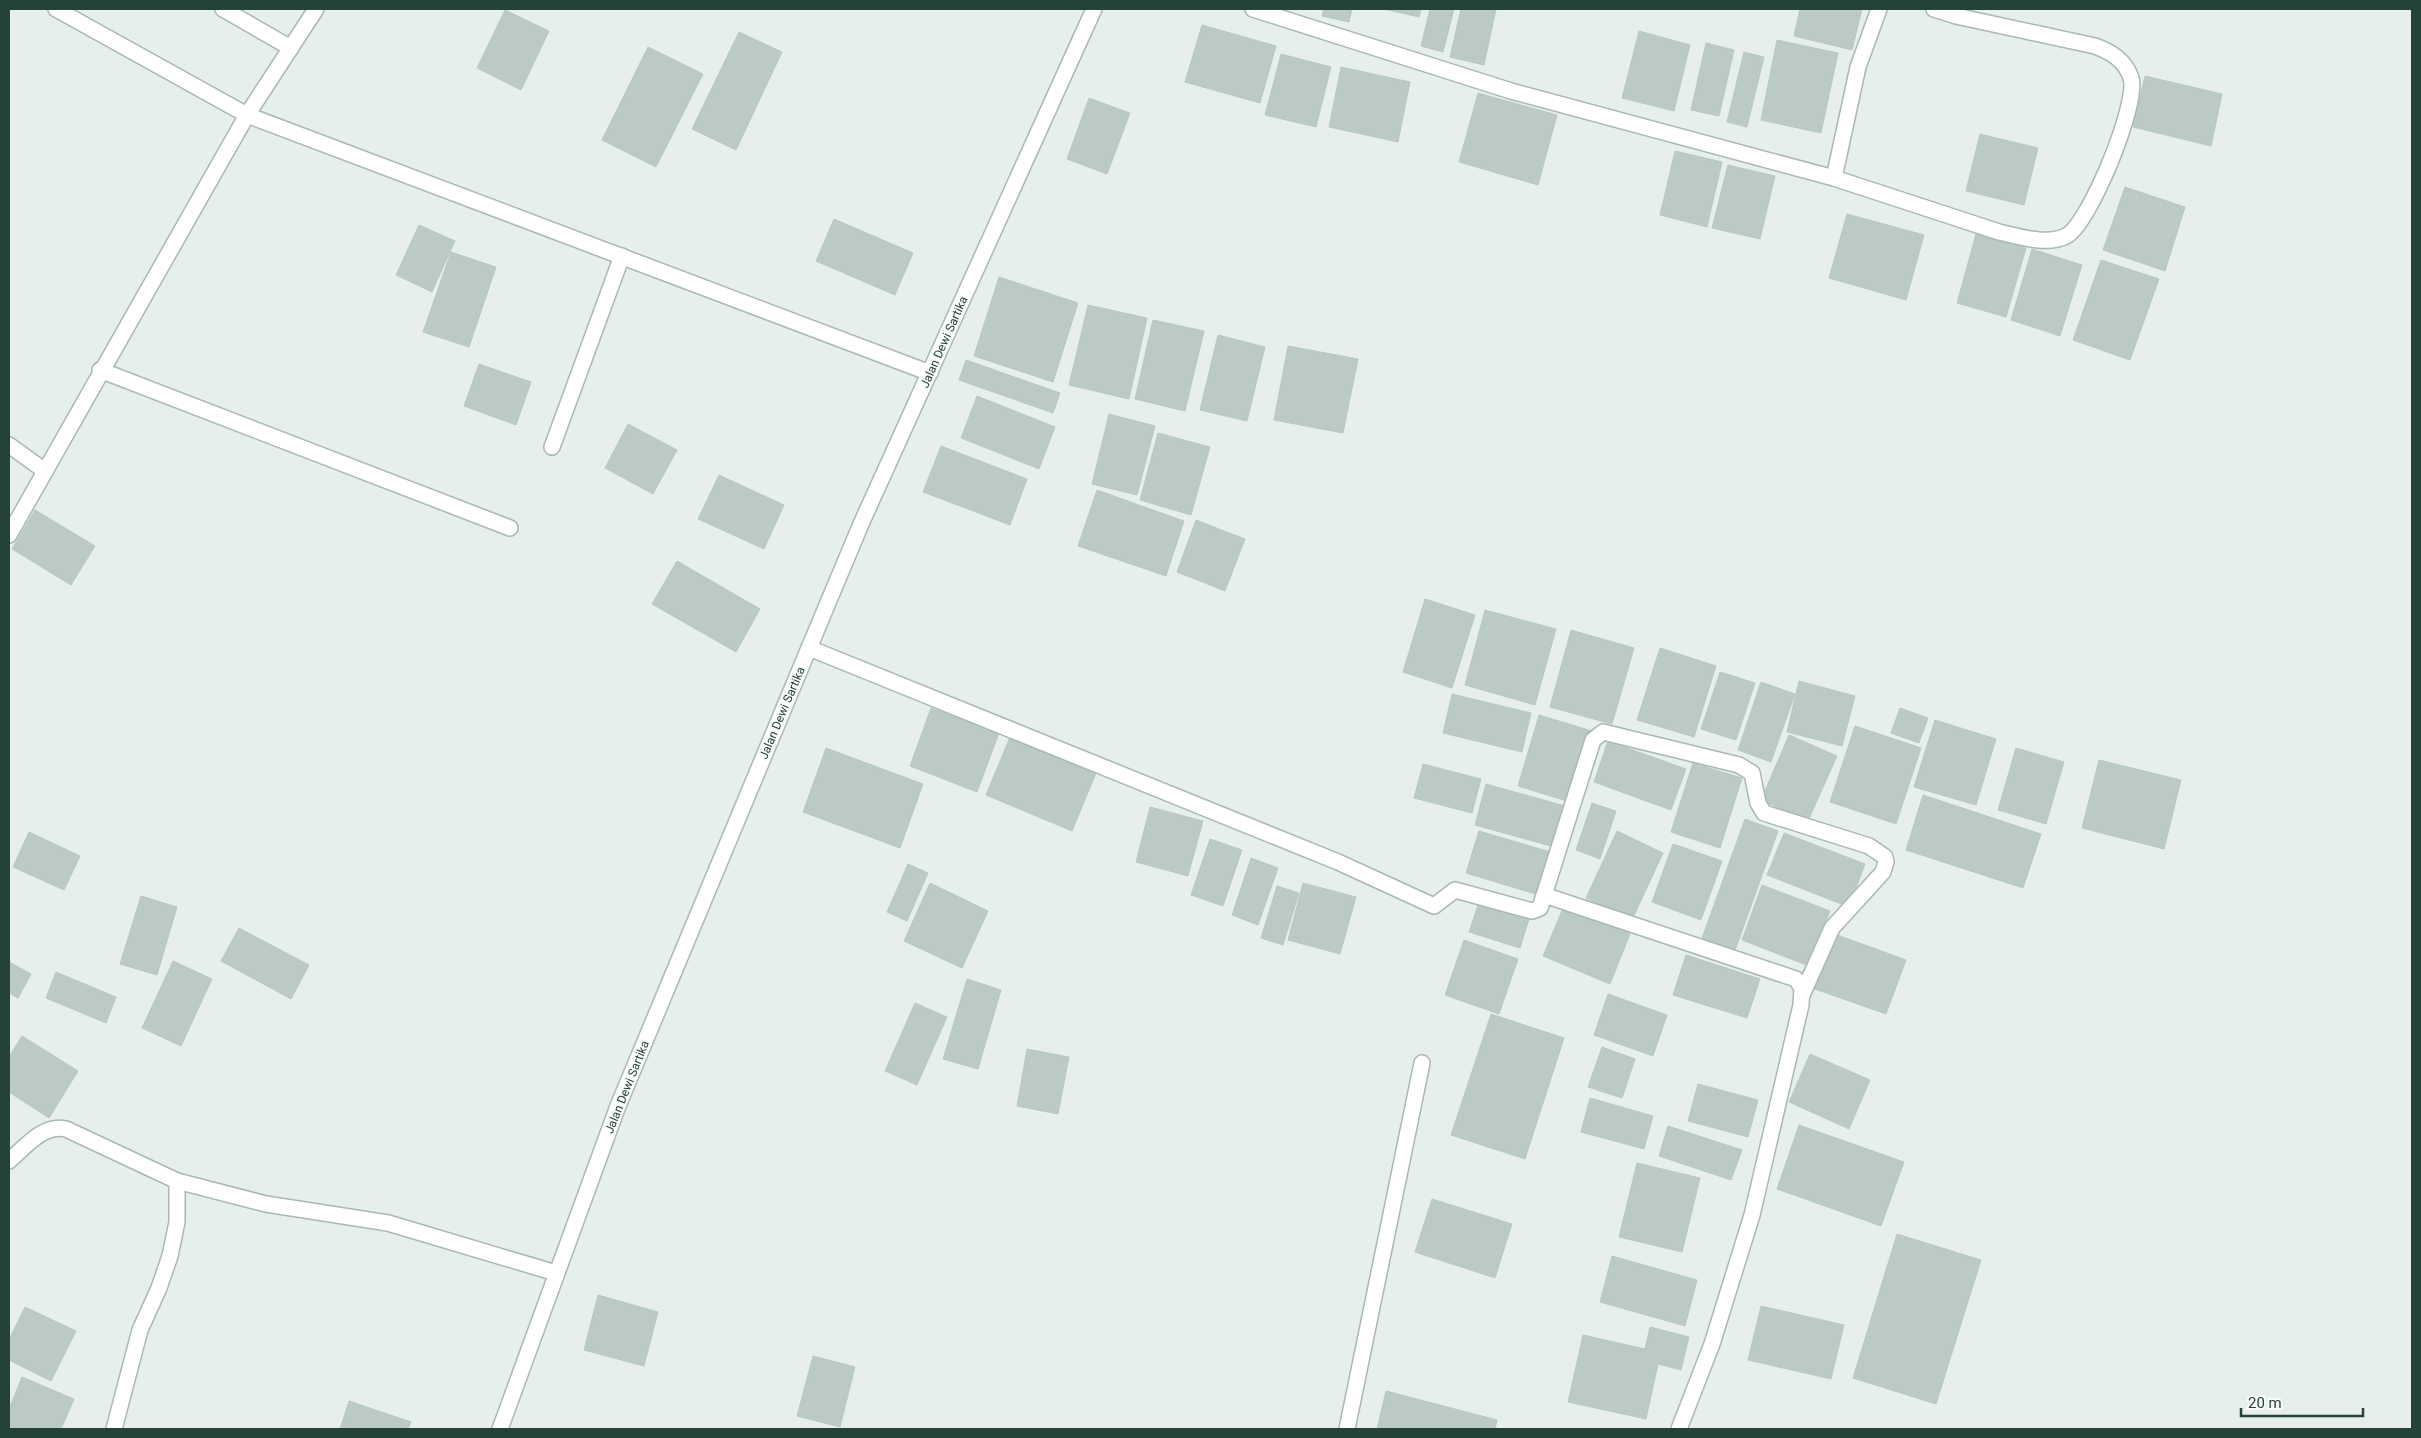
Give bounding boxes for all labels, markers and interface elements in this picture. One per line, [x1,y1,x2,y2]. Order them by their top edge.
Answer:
street label: Jalan Dewi Sartika [918,294,970,390]
street label: Jalan Dewi Sartika [756,665,808,761]
street label: Jalan Dewi Sartika [602,1039,652,1135]
scale bar [2241,1386,2364,1418]
text: 20 m [2248,1394,2282,1412]

